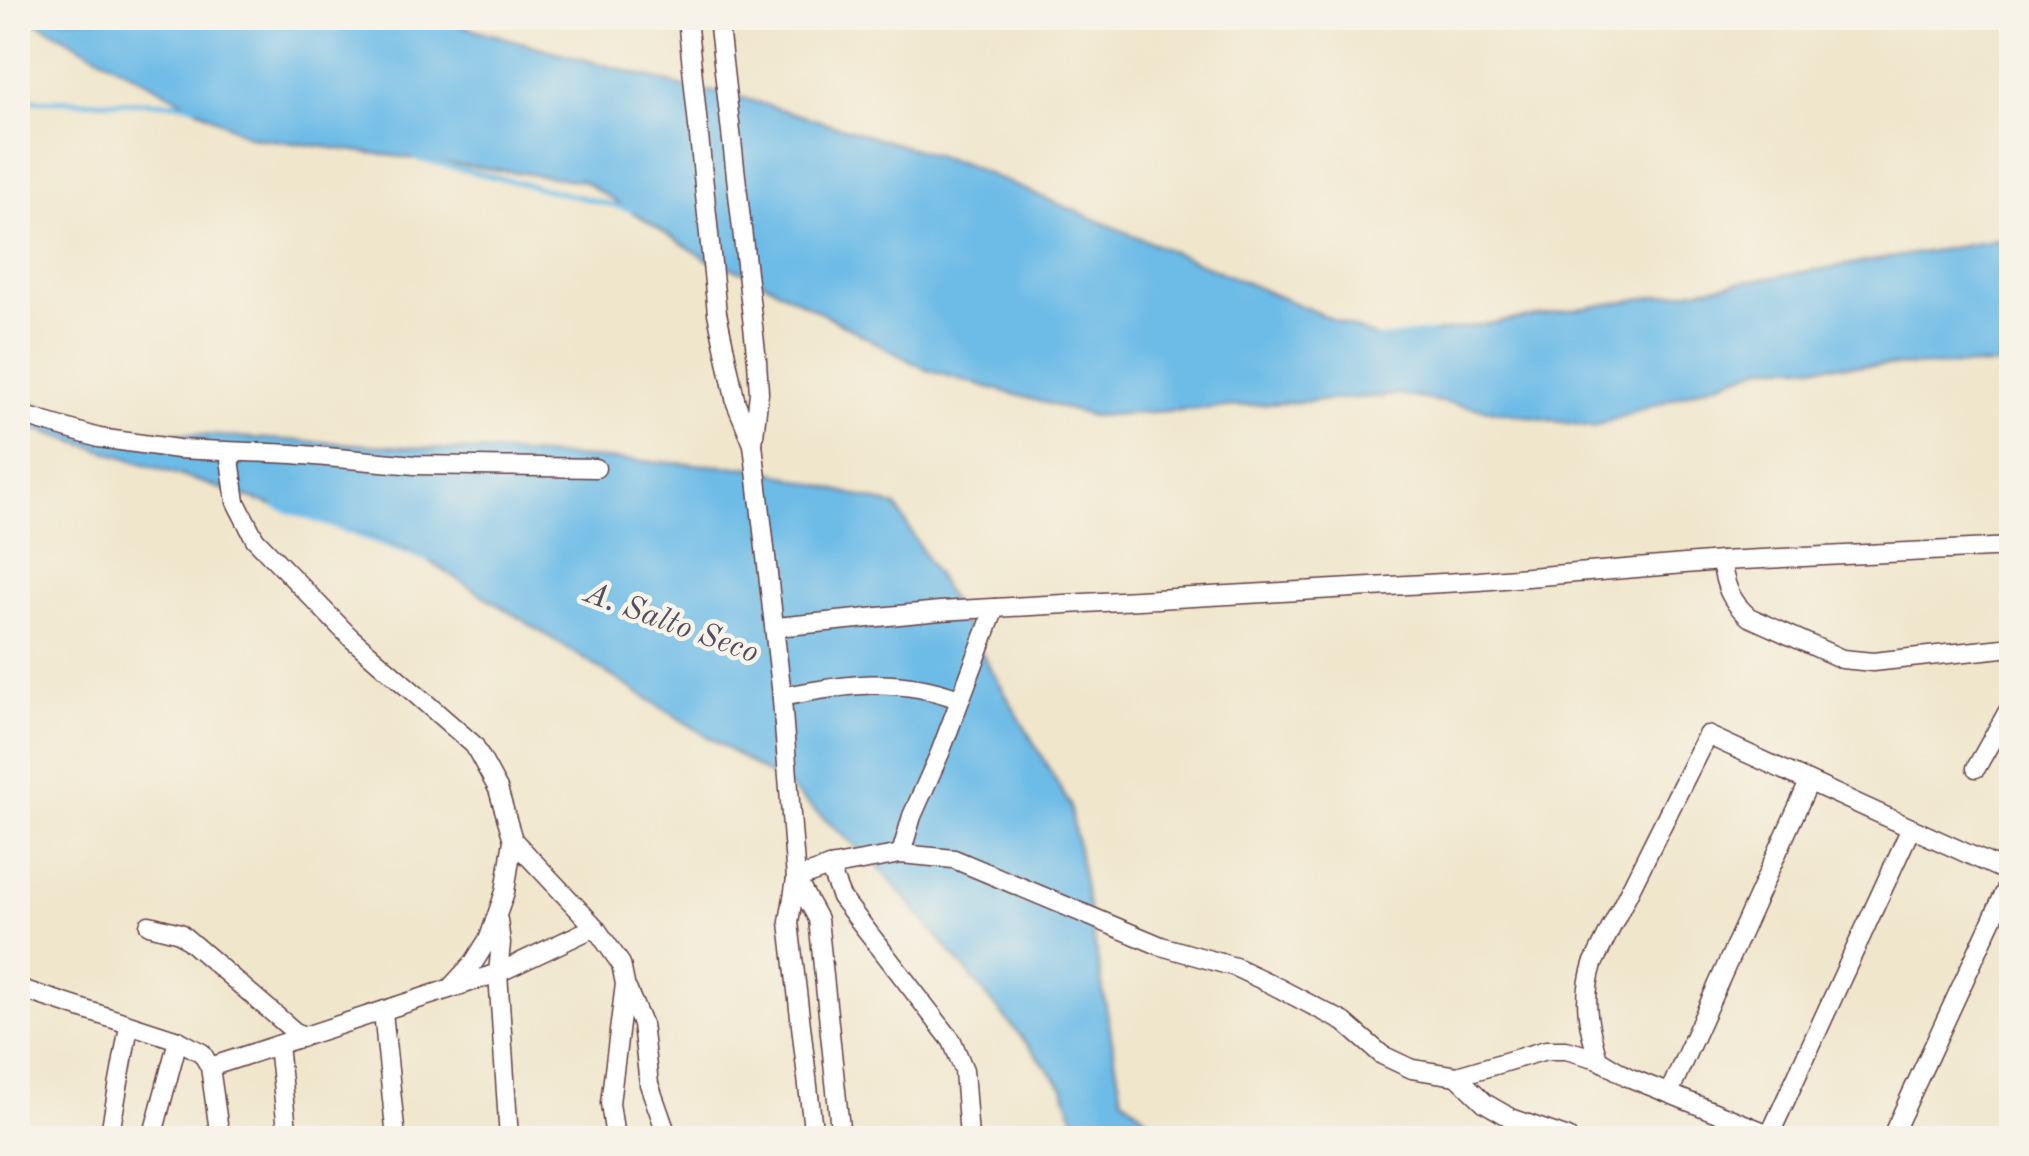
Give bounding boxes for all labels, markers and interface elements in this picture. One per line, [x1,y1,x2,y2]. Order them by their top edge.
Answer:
water label: A. Salto Seco [578,577,762,670]

